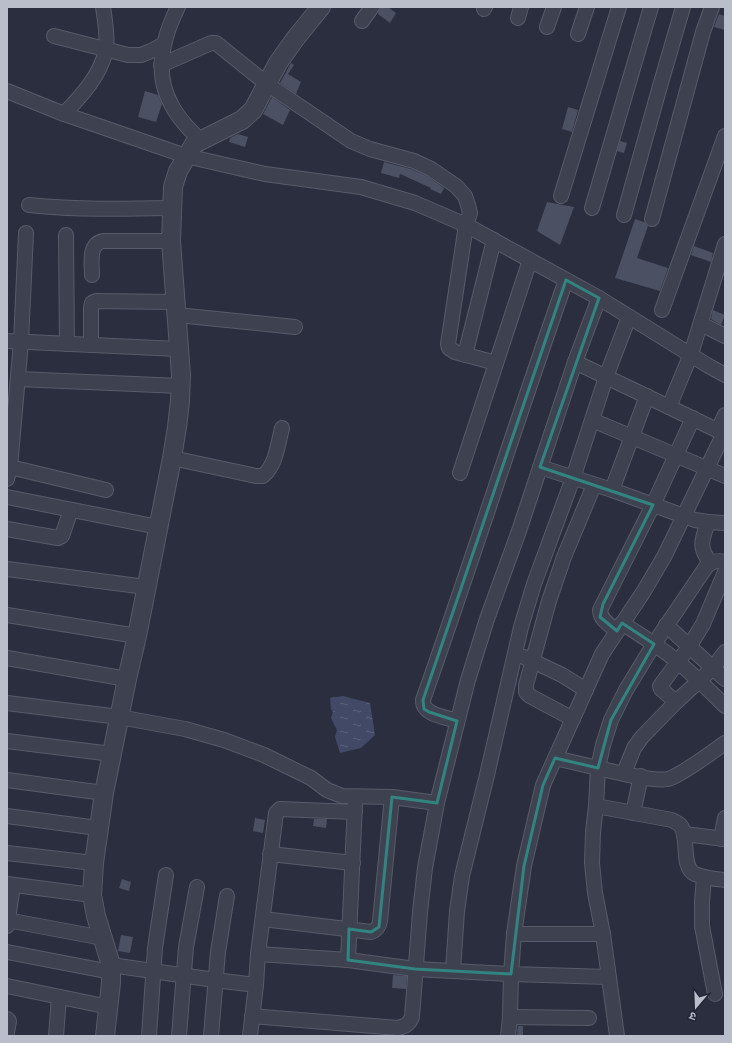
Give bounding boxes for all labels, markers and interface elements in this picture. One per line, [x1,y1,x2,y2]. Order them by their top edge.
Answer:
north arrow [676,987,716,1027]
text: उ [687,1009,698,1023]

